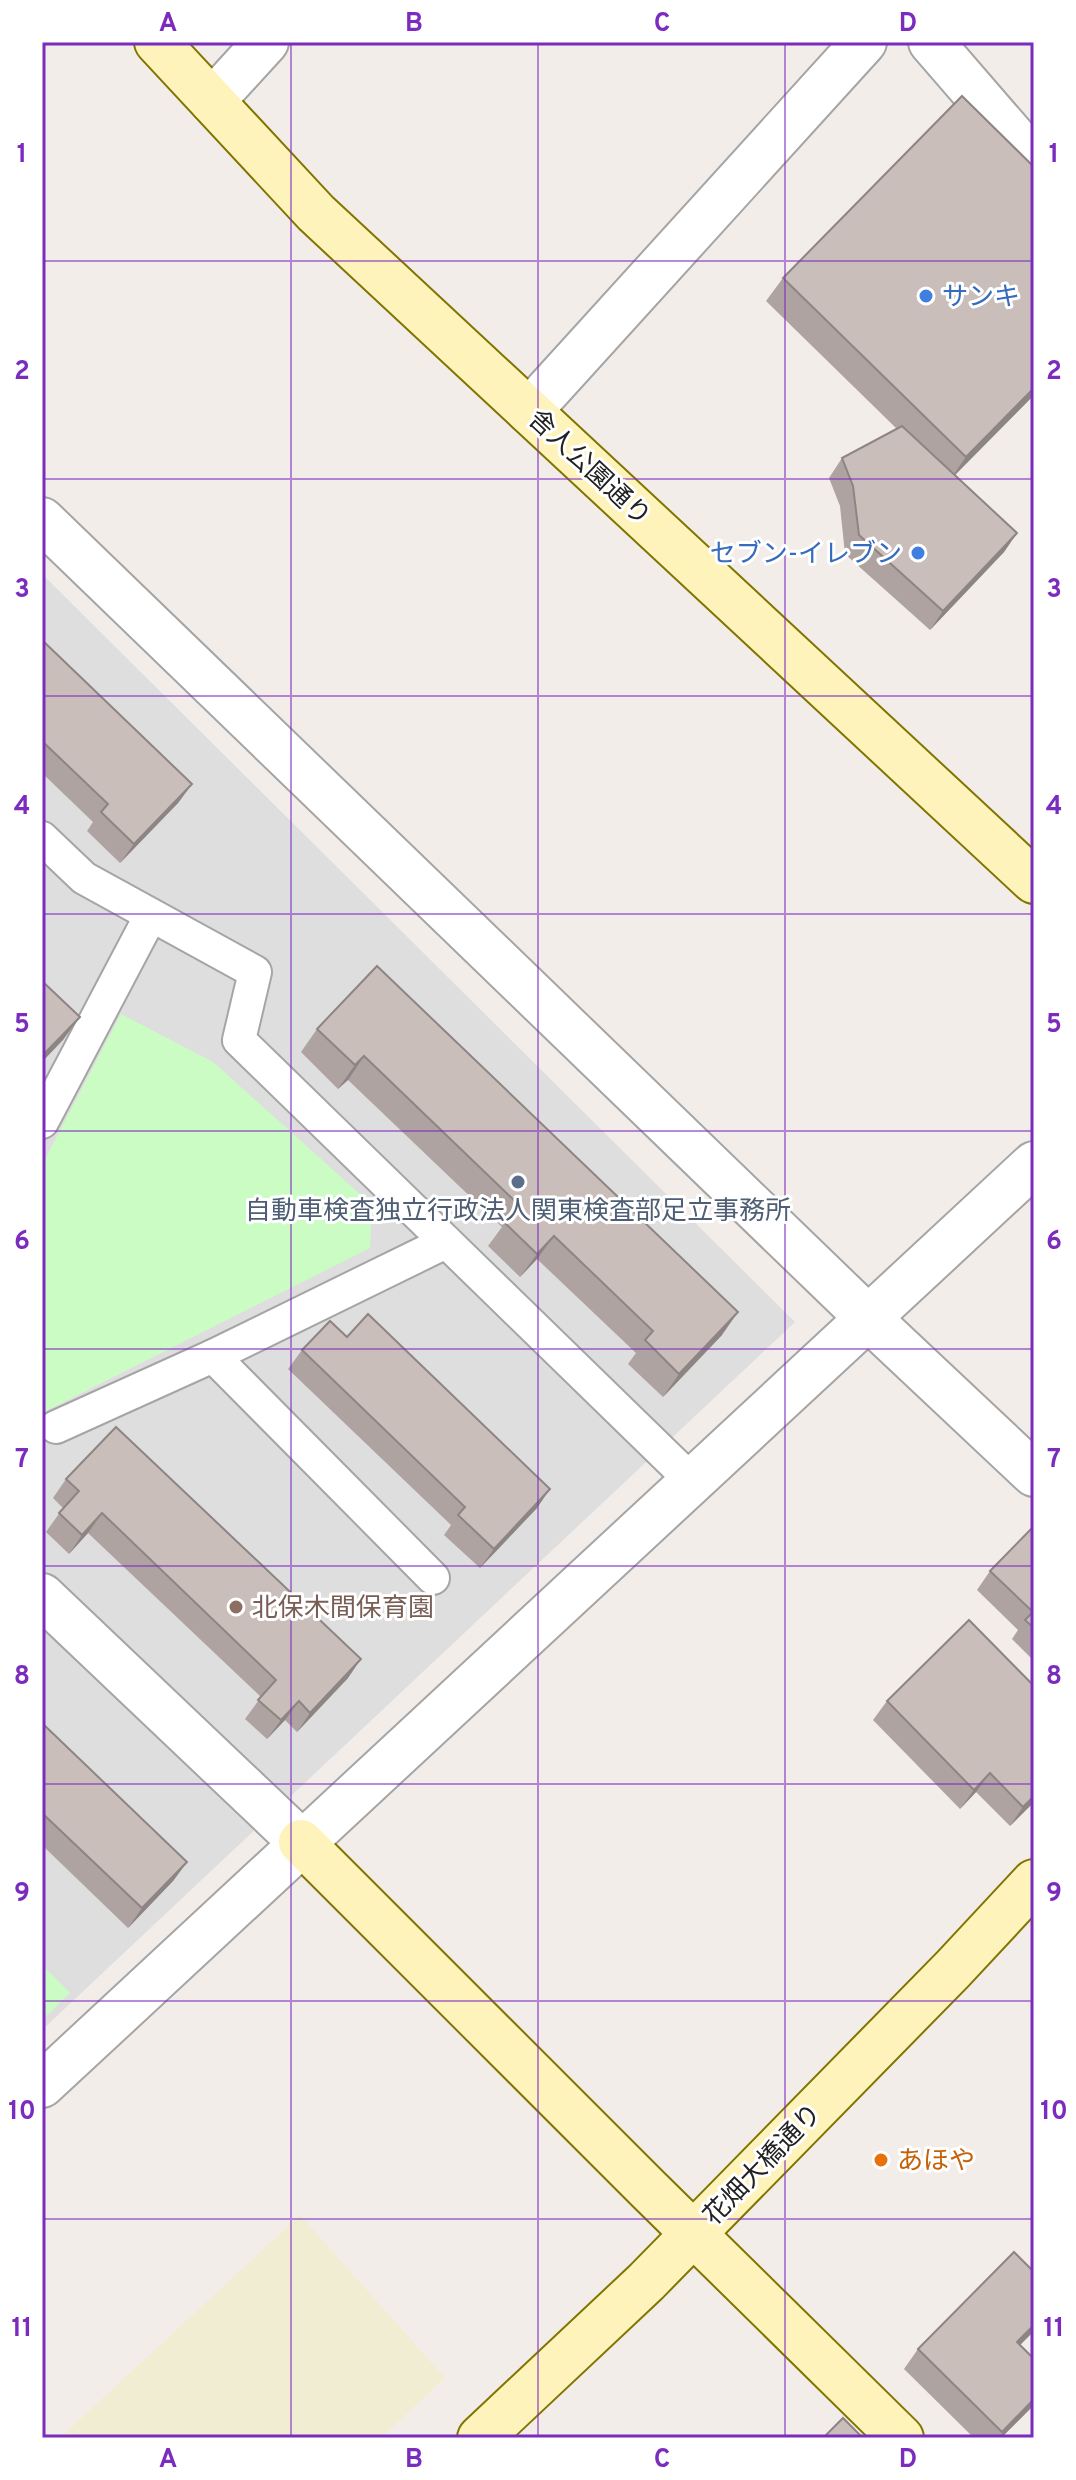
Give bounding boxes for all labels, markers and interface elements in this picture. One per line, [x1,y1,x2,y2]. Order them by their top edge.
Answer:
text: A [159,8,177,41]
text: B [405,8,423,41]
text: C [654,8,670,41]
text: D [899,8,917,41]
text: 1 [17,139,27,172]
text: 1 [1049,139,1059,172]
place label: サンキ [942,282,1020,315]
marker: サンキ [917,287,935,305]
text: 2 [14,356,30,389]
text: 2 [1046,356,1062,389]
street label: 舎人公園通り [520,404,657,534]
place label: セブン-イレブン [710,539,902,572]
marker: セブン-イレブン [909,544,927,562]
text: 3 [14,574,30,607]
text: 3 [1046,574,1062,607]
text: 4 [14,791,30,824]
text: 4 [1046,791,1062,824]
text: 5 [14,1009,30,1042]
text: 5 [1046,1009,1062,1042]
marker: 自動車検査独立行政法人関東検査部足立事務所 [509,1173,527,1191]
place label: 自動車検査独立行政法人関東検査部足立事務所 [245,1196,791,1229]
text: 6 [14,1226,30,1259]
text: 6 [1046,1226,1062,1259]
text: 7 [15,1444,29,1477]
text: 7 [1047,1444,1061,1477]
place label: 北保木間保育園 [252,1593,434,1626]
marker: 北保木間保育園 [227,1598,245,1616]
text: 8 [14,1661,30,1694]
text: 8 [1046,1661,1062,1694]
text: 9 [14,1878,30,1911]
text: 9 [1046,1878,1062,1911]
text: 10 [8,2096,36,2129]
text: 10 [1040,2096,1068,2129]
street label: 花畑大橋通り [698,2098,830,2233]
place label: あほや [897,2146,975,2179]
marker: あほや [872,2151,890,2169]
text: 11 [12,2313,32,2346]
text: 11 [1044,2313,1064,2346]
text: A [159,2444,177,2477]
text: B [405,2444,423,2477]
text: C [654,2444,670,2477]
text: D [899,2444,917,2477]

